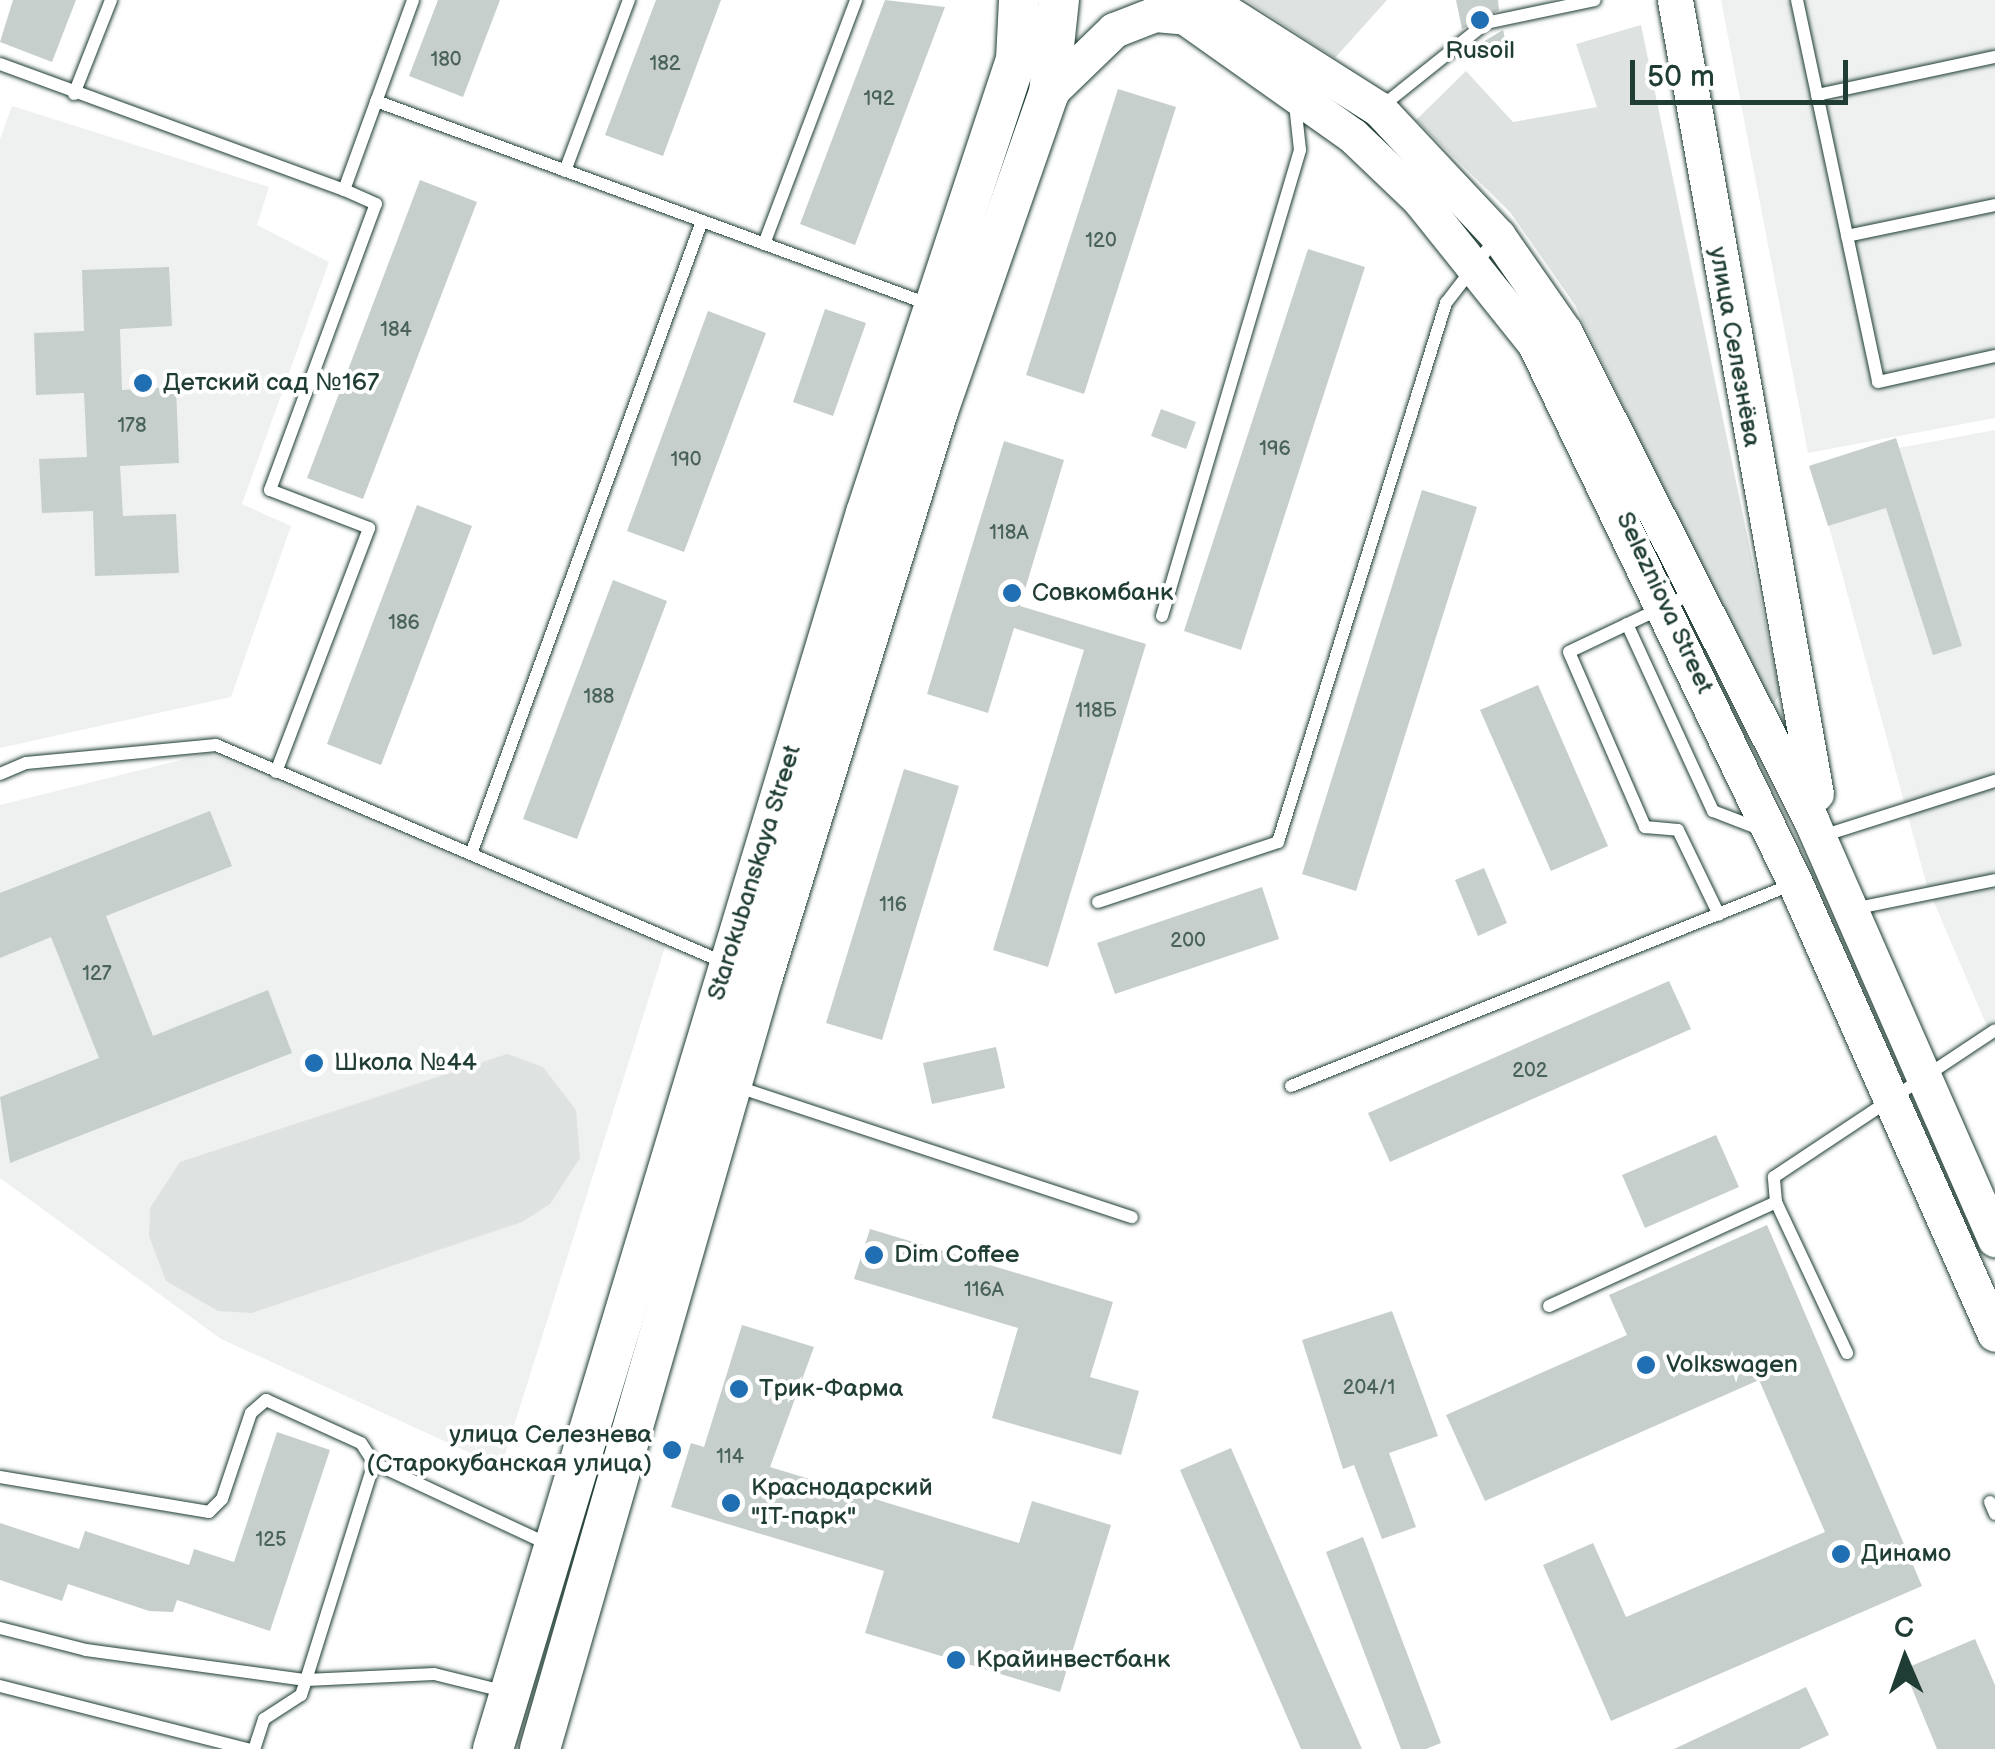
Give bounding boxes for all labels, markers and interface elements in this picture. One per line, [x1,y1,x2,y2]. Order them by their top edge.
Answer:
marker: Rusoil [1469,9,1491,31]
place label: Rusoil [1445,36,1515,66]
scale bar [1635,40,1852,102]
house number: 180 [430,48,462,72]
house number: 182 [649,52,681,76]
text: 50 m [1647,59,1715,95]
house number: 192 [863,87,895,111]
house number: 120 [1085,229,1117,253]
street label: улица Селезнёва [1702,245,1766,449]
house number: 184 [380,318,412,342]
place label: Детский сад №167 [163,368,379,398]
marker: Детский сад №167 [132,372,154,394]
house number: 178 [117,414,147,438]
house number: 196 [1259,437,1291,461]
house number: 190 [670,448,702,472]
street label: Selezniova Street [1609,507,1719,699]
house number: 118А [989,521,1029,545]
place label: Совкомбанк [1032,578,1173,608]
marker: Совкомбанк [1001,582,1023,604]
house number: 186 [388,611,420,635]
house number: 188 [583,685,615,709]
house number: 118Б [1076,699,1116,723]
street label: Starokubanskaya Street [702,742,808,1004]
house number: 116 [879,893,907,917]
house number: 200 [1170,929,1206,953]
house number: 127 [82,962,112,986]
place label: Школа №44 [334,1048,477,1078]
marker: Школа №44 [303,1052,325,1074]
house number: 202 [1512,1059,1548,1083]
place label: Dim Coffee [894,1240,1020,1270]
marker: Dim Coffee [863,1244,885,1266]
house number: 116А [964,1278,1004,1302]
place label: Volkswagen [1666,1350,1798,1380]
marker: Volkswagen [1635,1354,1657,1376]
place label: Трик-Фарма [759,1374,903,1404]
house number: 204/1 [1343,1376,1395,1400]
marker: Трик-Фарма [728,1378,750,1400]
place label: улица Селезнева (Старокубанская улица) [367,1421,652,1480]
marker: улица Селезнева (Старокубанская улица) [661,1439,683,1461]
house number: 114 [716,1445,744,1469]
place label: Краснодарский "IT-парк" [751,1474,933,1533]
marker: Краснодарский "IT-парк" [720,1492,742,1514]
house number: 125 [256,1528,286,1552]
place label: Динамо [1861,1539,1951,1569]
marker: Динамо [1830,1543,1852,1565]
north arrow [1855,1609,1955,1709]
text: С [1894,1612,1914,1645]
place label: Крайинвестбанк [976,1645,1170,1675]
marker: Крайинвестбанк [945,1649,967,1671]

